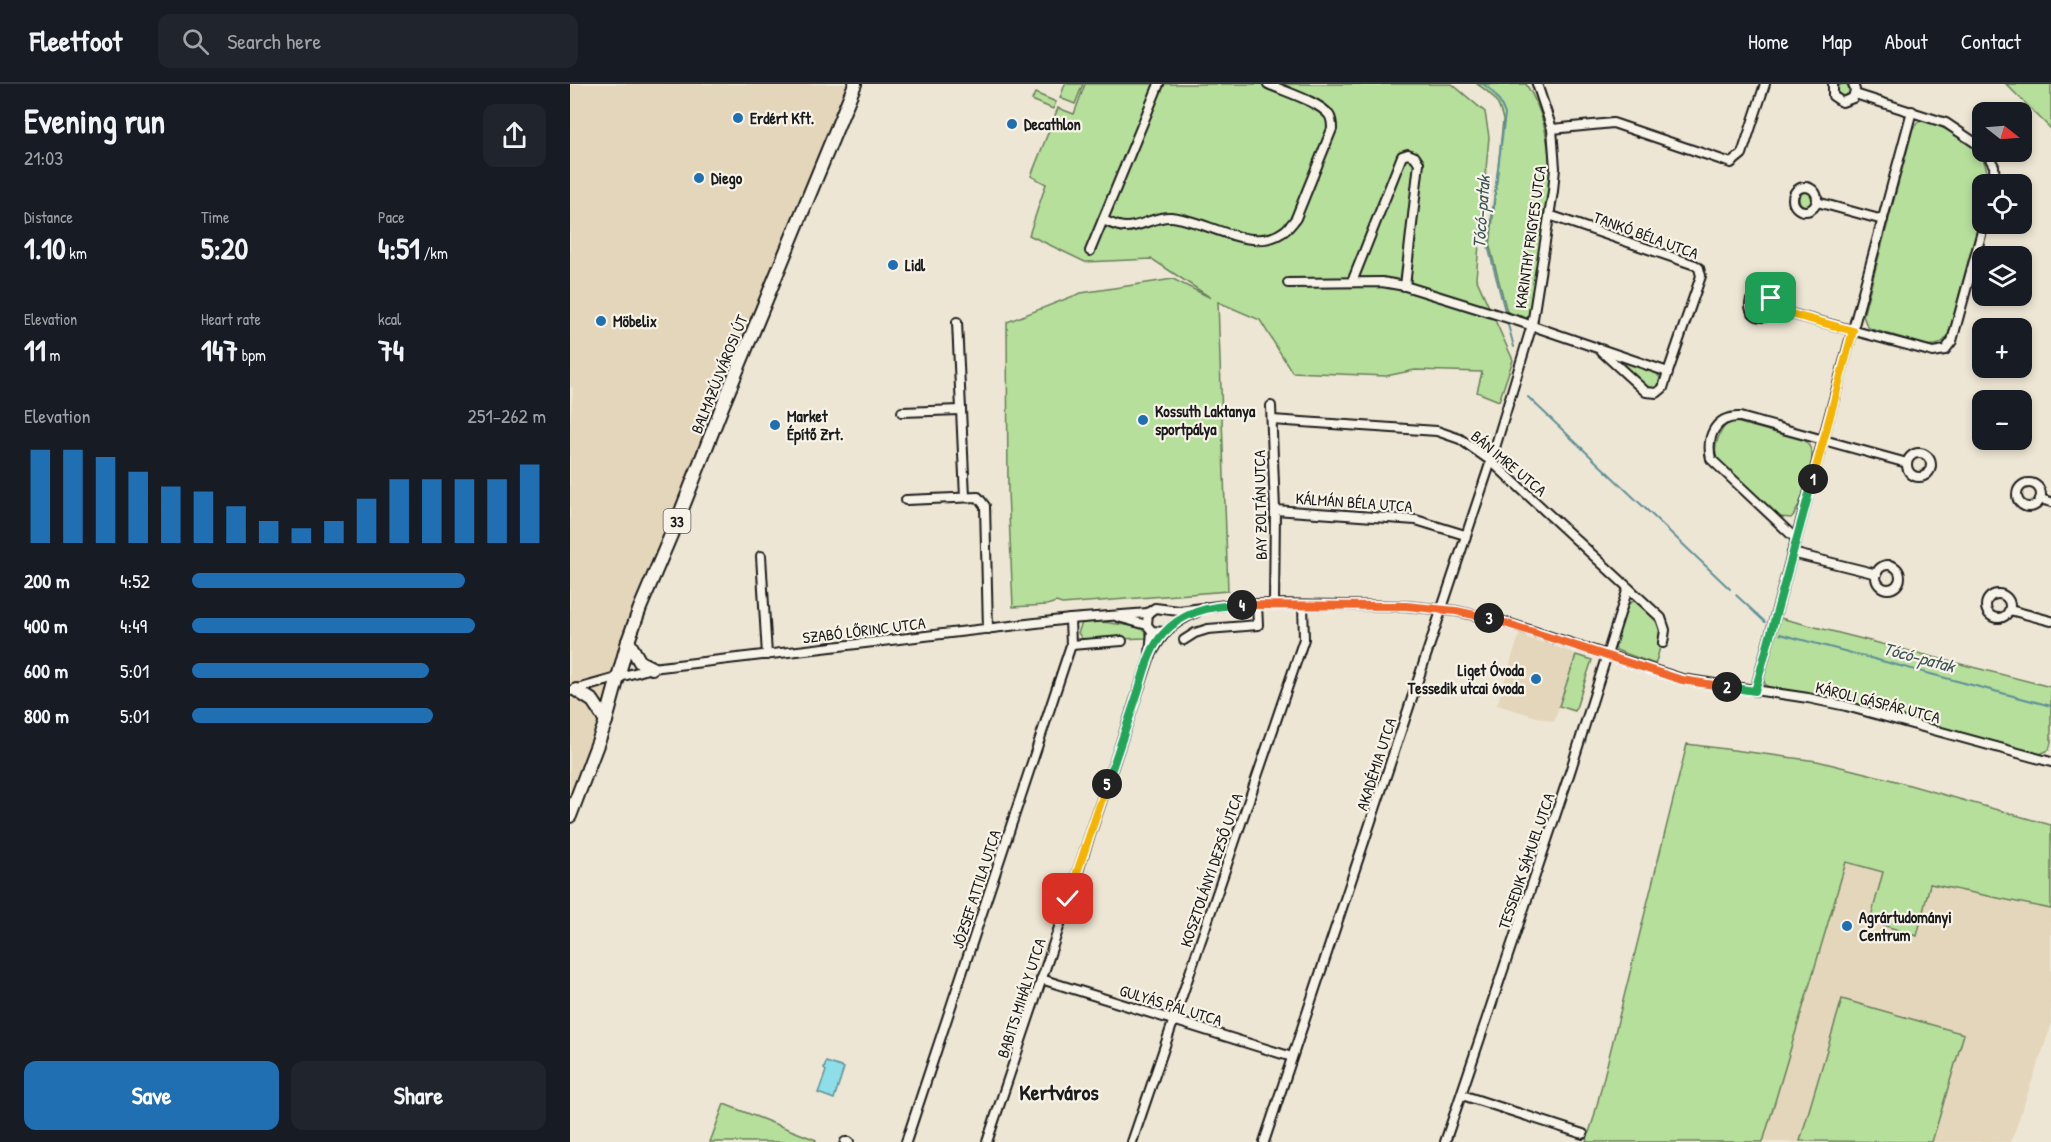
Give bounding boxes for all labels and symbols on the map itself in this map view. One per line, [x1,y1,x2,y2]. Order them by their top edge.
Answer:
north arrow [1972,102,2032,162]
place label: Erdért Kft. [750,107,814,129]
marker: Erdért Kft. [731,111,745,125]
place label: Decathlon [1024,113,1081,135]
marker: Decathlon [1005,117,1019,131]
street label: KARINTHY FRIGYES UTCA [1509,164,1551,310]
place label: Diego [711,167,743,190]
marker: Diego [692,171,706,185]
water label: Tócó-patak [1466,173,1496,249]
street label: TANKÓ BÉLA UTCA [1590,206,1702,264]
place label: Lidl [905,254,926,276]
marker: Lidl [886,258,900,272]
pin [1745,272,1796,323]
place label: Möbelix [613,310,657,332]
street label: BALMAZÚJVÁROSI ÚT [685,311,753,437]
marker: Möbelix [594,314,608,328]
place label: Kossuth Laktanya sportpálya [1155,400,1256,441]
place label: Market Építő Zrt. [787,405,843,446]
marker: Kossuth Laktanya sportpálya [1136,413,1150,427]
marker: Market Építő Zrt. [768,418,782,432]
street label: BÁN IMRE UTCA [1467,425,1552,501]
street label: BAY ZOLTÁN UTCA [1248,450,1272,560]
pin: 1 [1798,464,1828,494]
street label: KÁLMÁN BÉLA UTCA [1295,487,1413,517]
road number: 33 [664,509,690,533]
pin: 4 [1227,590,1257,620]
pin: 3 [1474,603,1504,633]
street label: SZABÓ LŐRINC UTCA [801,612,927,648]
water label: Tócó-patak [1881,636,1959,679]
place label: Liget Óvoda Tessedik utcai óvoda [1407,659,1525,699]
marker: Liget Óvoda Tessedik utcai óvoda [1529,672,1543,686]
pin: 2 [1712,672,1742,702]
street label: KÁROLI GÁSPÁR UTCA [1813,676,1943,728]
street label: AKADÉMIA UTCA [1351,715,1401,813]
pin: 5 [1092,769,1122,799]
street label: KOSZTOLÁNYI DEZSŐ UTCA [1174,790,1248,950]
street label: TESSEDIK SÁMUEL UTCA [1492,790,1560,932]
street label: JÓZSEF ATTILA UTCA [946,827,1006,951]
pin [1042,873,1093,924]
place label: Agrártudományi Centrum [1859,906,1952,946]
marker: Agrártudományi Centrum [1840,919,1854,933]
street label: BABITS MIHÁLY UTCA [991,935,1051,1061]
street label: GULYÁS PÁL UTCA [1117,979,1225,1031]
district label: Kertváros [1019,1077,1099,1107]

